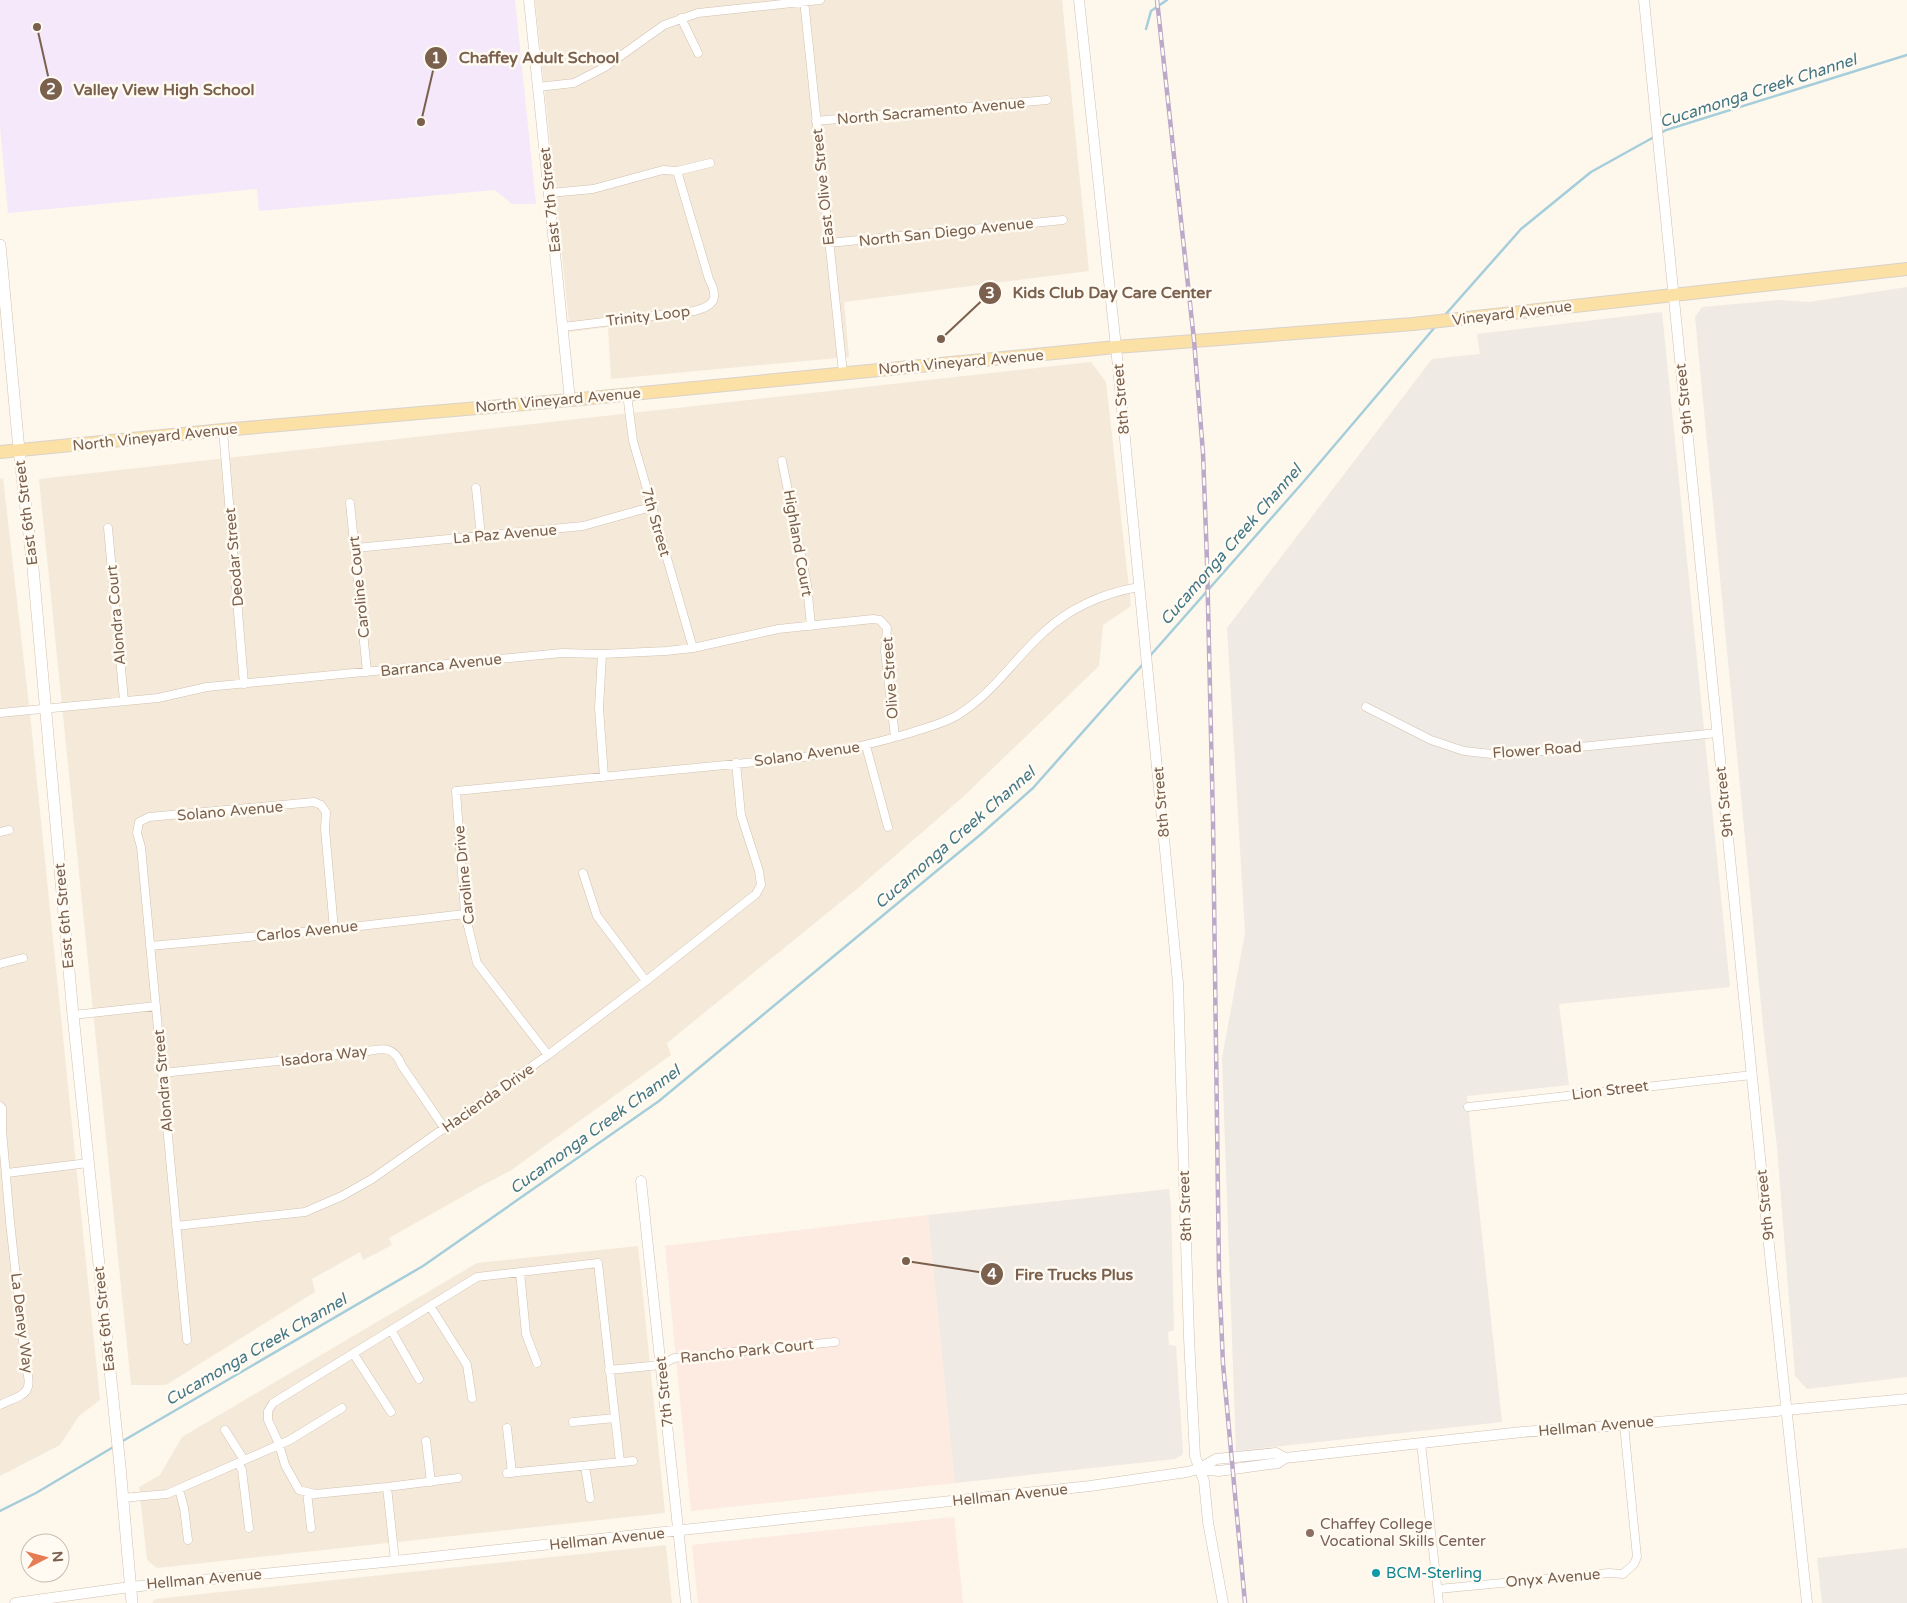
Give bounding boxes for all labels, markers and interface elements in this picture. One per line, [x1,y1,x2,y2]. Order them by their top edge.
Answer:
callout: Chaffey Adult School [423,42,629,73]
text: Chaffey Adult School [459,48,619,68]
text: 1 [431,49,441,67]
water label: Cucamonga Creek Channel [1657,49,1861,132]
callout: Valley View High School [39,73,265,104]
text: 2 [46,80,56,98]
text: Valley View High School [73,80,255,100]
street label: North Sacramento Avenue [836,94,1026,128]
street label: East Olive Street [808,127,838,246]
street label: East 7th Street [535,146,564,254]
street label: North San Diego Avenue [858,214,1034,250]
callout: Kids Club Day Care Center [978,277,1222,308]
text: Kids Club Day Care Center [1012,283,1212,303]
text: 3 [985,284,995,302]
street label: Vineyard Avenue [1451,297,1573,329]
street label: Trinity Loop [605,302,691,330]
street label: North Vineyard Avenue [878,346,1044,378]
street label: 9th Street [1671,362,1697,435]
street label: 8th Street [1109,363,1133,435]
street label: North Vineyard Avenue [475,384,641,416]
street label: North Vineyard Avenue [72,419,238,455]
street label: East 6th Street [11,459,41,567]
water label: Cucamonga Creek Channel [1156,459,1307,629]
street label: 7th Street [638,485,675,559]
street label: Highland Court [780,488,816,598]
street label: Deodar Street [221,507,247,607]
street label: La Paz Avenue [452,520,558,548]
street label: Caroline Court [345,535,373,639]
street label: Alondra Court [103,564,129,666]
street label: Olive Street [878,636,902,720]
street label: Barranca Avenue [379,650,503,680]
street label: Solano Avenue [753,738,861,770]
street label: Flower Road [1492,738,1582,762]
water label: Cucamonga Creek Channel [871,762,1041,913]
street label: 9th Street [1711,765,1737,838]
street label: 8th Street [1149,766,1173,838]
street label: Solano Avenue [176,797,284,825]
street label: Caroline Drive [450,825,478,925]
street label: East 6th Street [50,862,78,969]
street label: Carlos Avenue [255,917,359,945]
street label: Alondra Street [150,1028,176,1133]
street label: Isadora Way [280,1042,368,1070]
street label: Hacienda Drive [439,1060,537,1136]
water label: Cucamonga Creek Channel [506,1060,686,1199]
street label: Lion Street [1570,1076,1650,1104]
street label: 9th Street [1752,1168,1778,1241]
street label: 8th Street [1175,1170,1195,1242]
callout: Fire Trucks Plus [980,1259,1143,1290]
street label: East 6th Street [89,1265,118,1373]
text: 4 [987,1265,997,1283]
text: Fire Trucks Plus [1015,1265,1134,1285]
street label: La Deney Way [7,1272,37,1374]
water label: Cucamonga Creek Channel [162,1289,352,1410]
street label: Rancho Park Court [679,1335,815,1367]
street label: 7th Street [651,1355,677,1428]
street label: Hellman Avenue [1537,1412,1655,1440]
street label: Hellman Avenue [951,1480,1069,1510]
place label: Chaffey College Vocational Skills Center [1320,1515,1486,1550]
street label: Hellman Avenue [548,1524,666,1554]
marker: Chaffey College Vocational Skills Center [1304,1527,1316,1539]
north arrow [20,1533,70,1583]
text: N [48,1550,66,1563]
place label: BCM-Sterling [1386,1564,1482,1582]
street label: Hellman Avenue [145,1565,263,1593]
street label: Onyx Avenue [1505,1565,1601,1591]
marker: BCM-Sterling [1370,1567,1382,1579]

